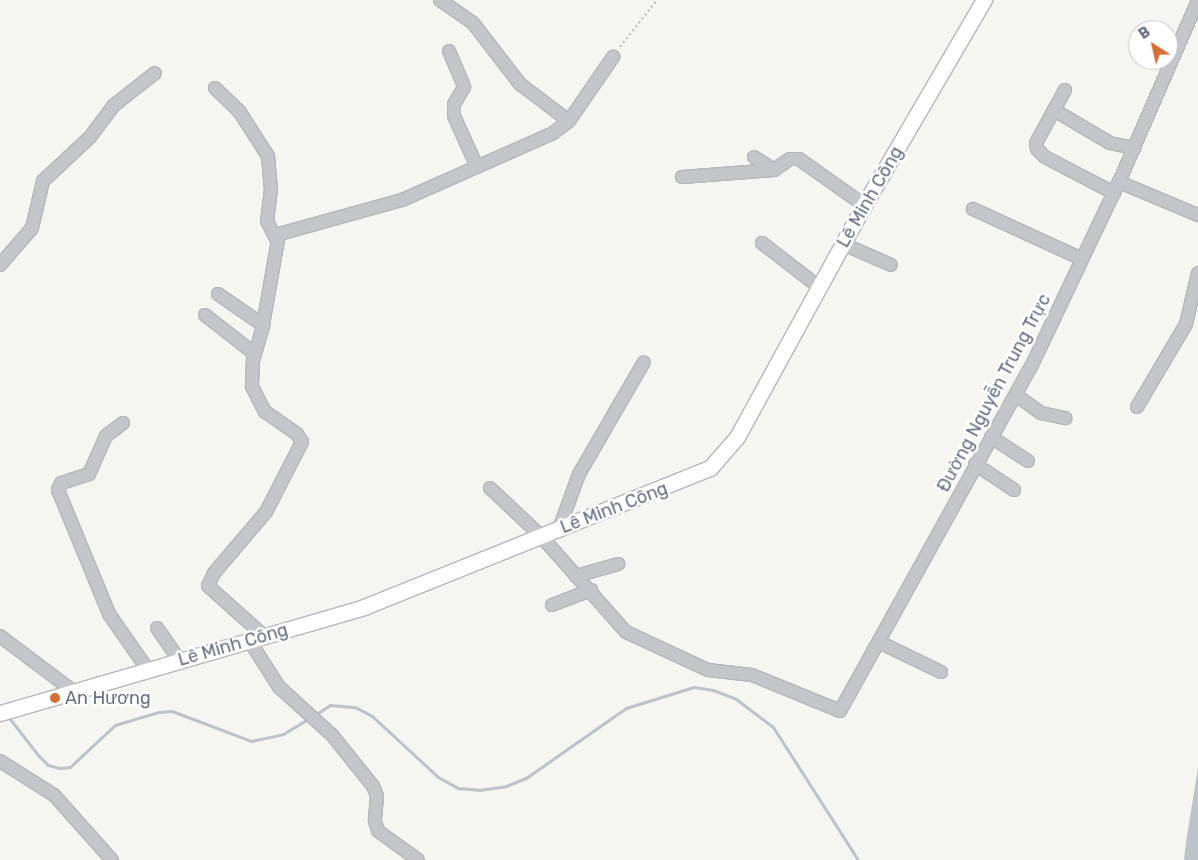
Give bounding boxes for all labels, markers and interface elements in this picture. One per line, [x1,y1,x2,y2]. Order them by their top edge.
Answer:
north arrow [1128,20,1178,70]
text: B [1136,23,1154,43]
street label: Lê Minh Công [832,143,908,251]
street label: Đường Nguyễn Trung Trực [932,290,1056,496]
street label: Lê Minh Công [557,478,671,538]
street label: Lê Minh Công [176,619,290,671]
place label: An Hương [65,687,151,709]
marker: An Hương [49,692,61,704]

